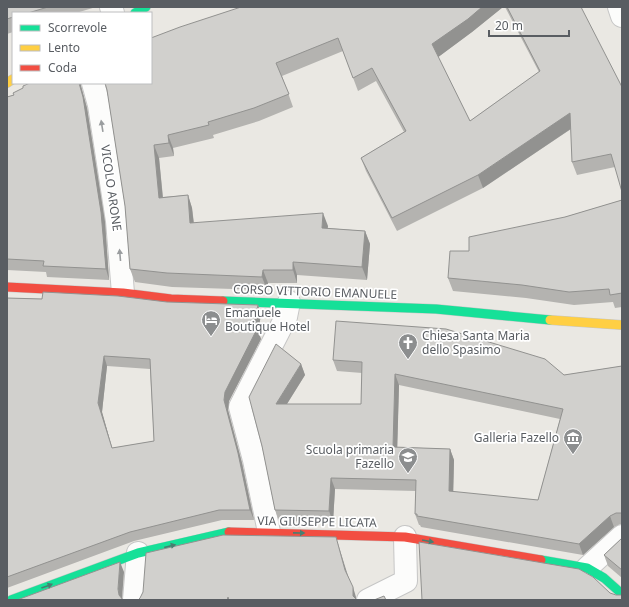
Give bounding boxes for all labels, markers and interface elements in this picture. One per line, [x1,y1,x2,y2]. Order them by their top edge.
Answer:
legend [12,12,152,84]
scale bar [489,12,569,38]
text: 20 m [495,17,523,34]
text: Scorrevole [48,19,107,36]
text: Lento [48,39,80,56]
text: Coda [48,59,77,76]
one-way arrow [99,120,105,132]
street label: VICOLO ARONE [97,144,126,232]
one-way arrow [116,248,123,261]
street label: CORSO VITTORIO EMANUELE [233,280,397,303]
place label: Emanuele Boutique Hotel [225,304,310,335]
hotel icon: Emanuele Boutique Hotel [200,309,222,337]
place label: Chiesa Santa Maria dello Spasimo [422,327,530,358]
church icon: Chiesa Santa Maria dello Spasimo [397,332,419,360]
museum icon: Galleria Fazello [562,427,584,455]
place label: Galleria Fazello [474,429,559,446]
place label: Scuola primaria Fazello [306,441,394,472]
school or university icon: Scuola primaria Fazello [397,446,419,474]
street label: VIA GIUSEPPE LICATA [257,512,377,531]
one-way arrow [293,530,306,536]
one-way arrow [422,538,434,544]
one-way arrow [165,543,177,549]
one-way arrow [42,583,54,589]

